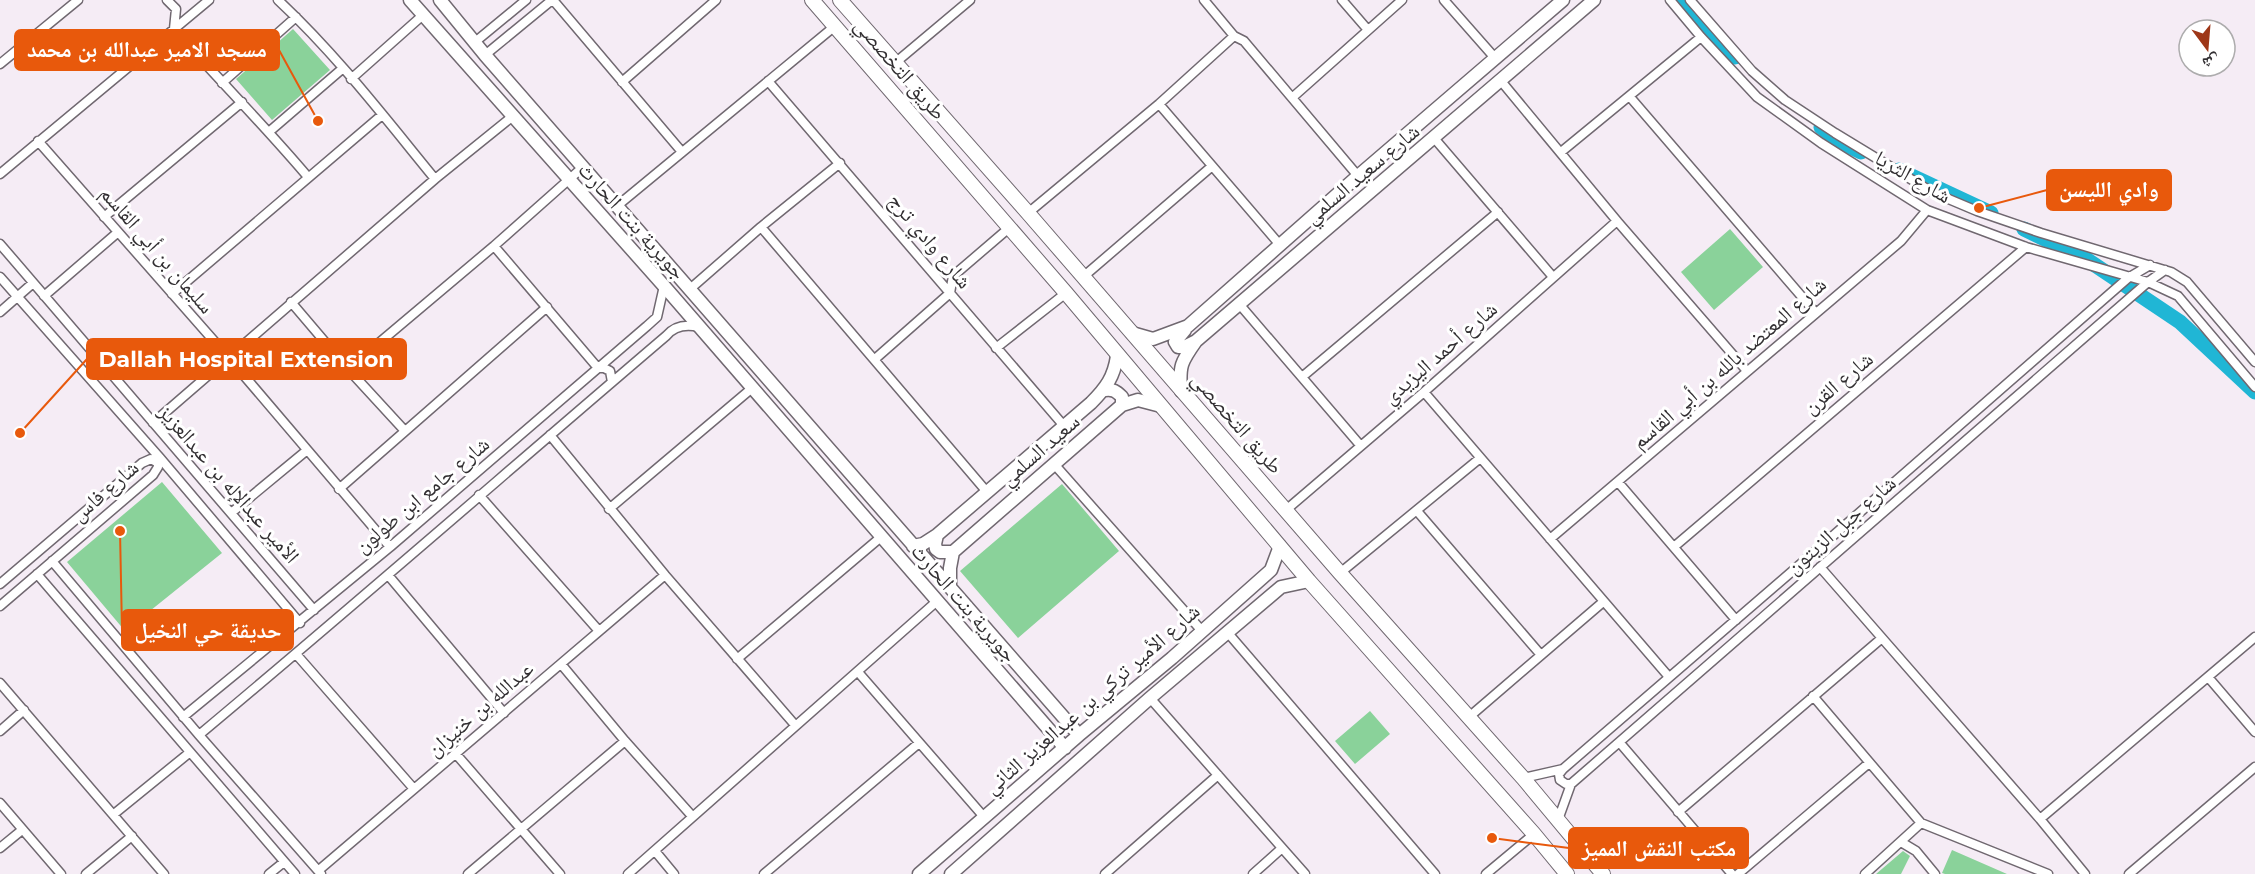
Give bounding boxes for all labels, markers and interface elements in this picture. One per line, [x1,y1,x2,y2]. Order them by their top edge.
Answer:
street label: طريق التخصصي [846,13,951,128]
north arrow [2177,18,2237,78]
callout: مسجد الامير عبدالله بن محمد [15,30,279,70]
text: مسجد الامير عبدالله بن محمد [27,36,267,63]
text: ش [2200,50,2222,73]
street label: شارع سعيد السلمي [1299,118,1427,232]
street label: شارع الثريا [1870,145,1956,209]
street label: جويرية بنت الحارث [573,157,691,284]
callout: وادي الليسن [2047,170,2171,210]
text: وادي الليسن [2059,176,2159,206]
street label: سليمان بن أبي القاسم [92,181,219,321]
street label: شارع وادي ترج [880,188,977,296]
street label: شارع المعتضد بالله بن أبي القاسم [1626,271,1834,457]
street label: شارع أحمد اليزيدي [1377,296,1505,412]
callout: Dallah Hospital Extension [87,339,406,379]
text: Dallah Hospital Extension [98,346,394,373]
street label: شارع القرن [1798,346,1878,420]
street label: طريق التخصصي [1183,367,1288,482]
street label: الأمير عبدالإله بن عبدالعزيز [152,399,305,569]
street label: سعيد السلمي [995,408,1087,494]
street label: شارع جامع ابن طولون [349,431,495,559]
street label: شارع فاس [66,455,144,527]
street label: شارع جبل الزيتون [1781,470,1901,580]
street label: جويرية بنت الحارث [906,538,1023,667]
street label: شارع الأمير تركي بن عبدالعزيز الثاني [979,598,1207,802]
callout: حديقة حي النخيل [122,610,293,650]
text: حديقة حي النخيل [134,617,282,647]
street label: عبدالله بن خنيزان [421,655,539,762]
callout: مكتب النقش المميز [1569,828,1748,868]
text: مكتب النقش المميز [1581,835,1736,862]

